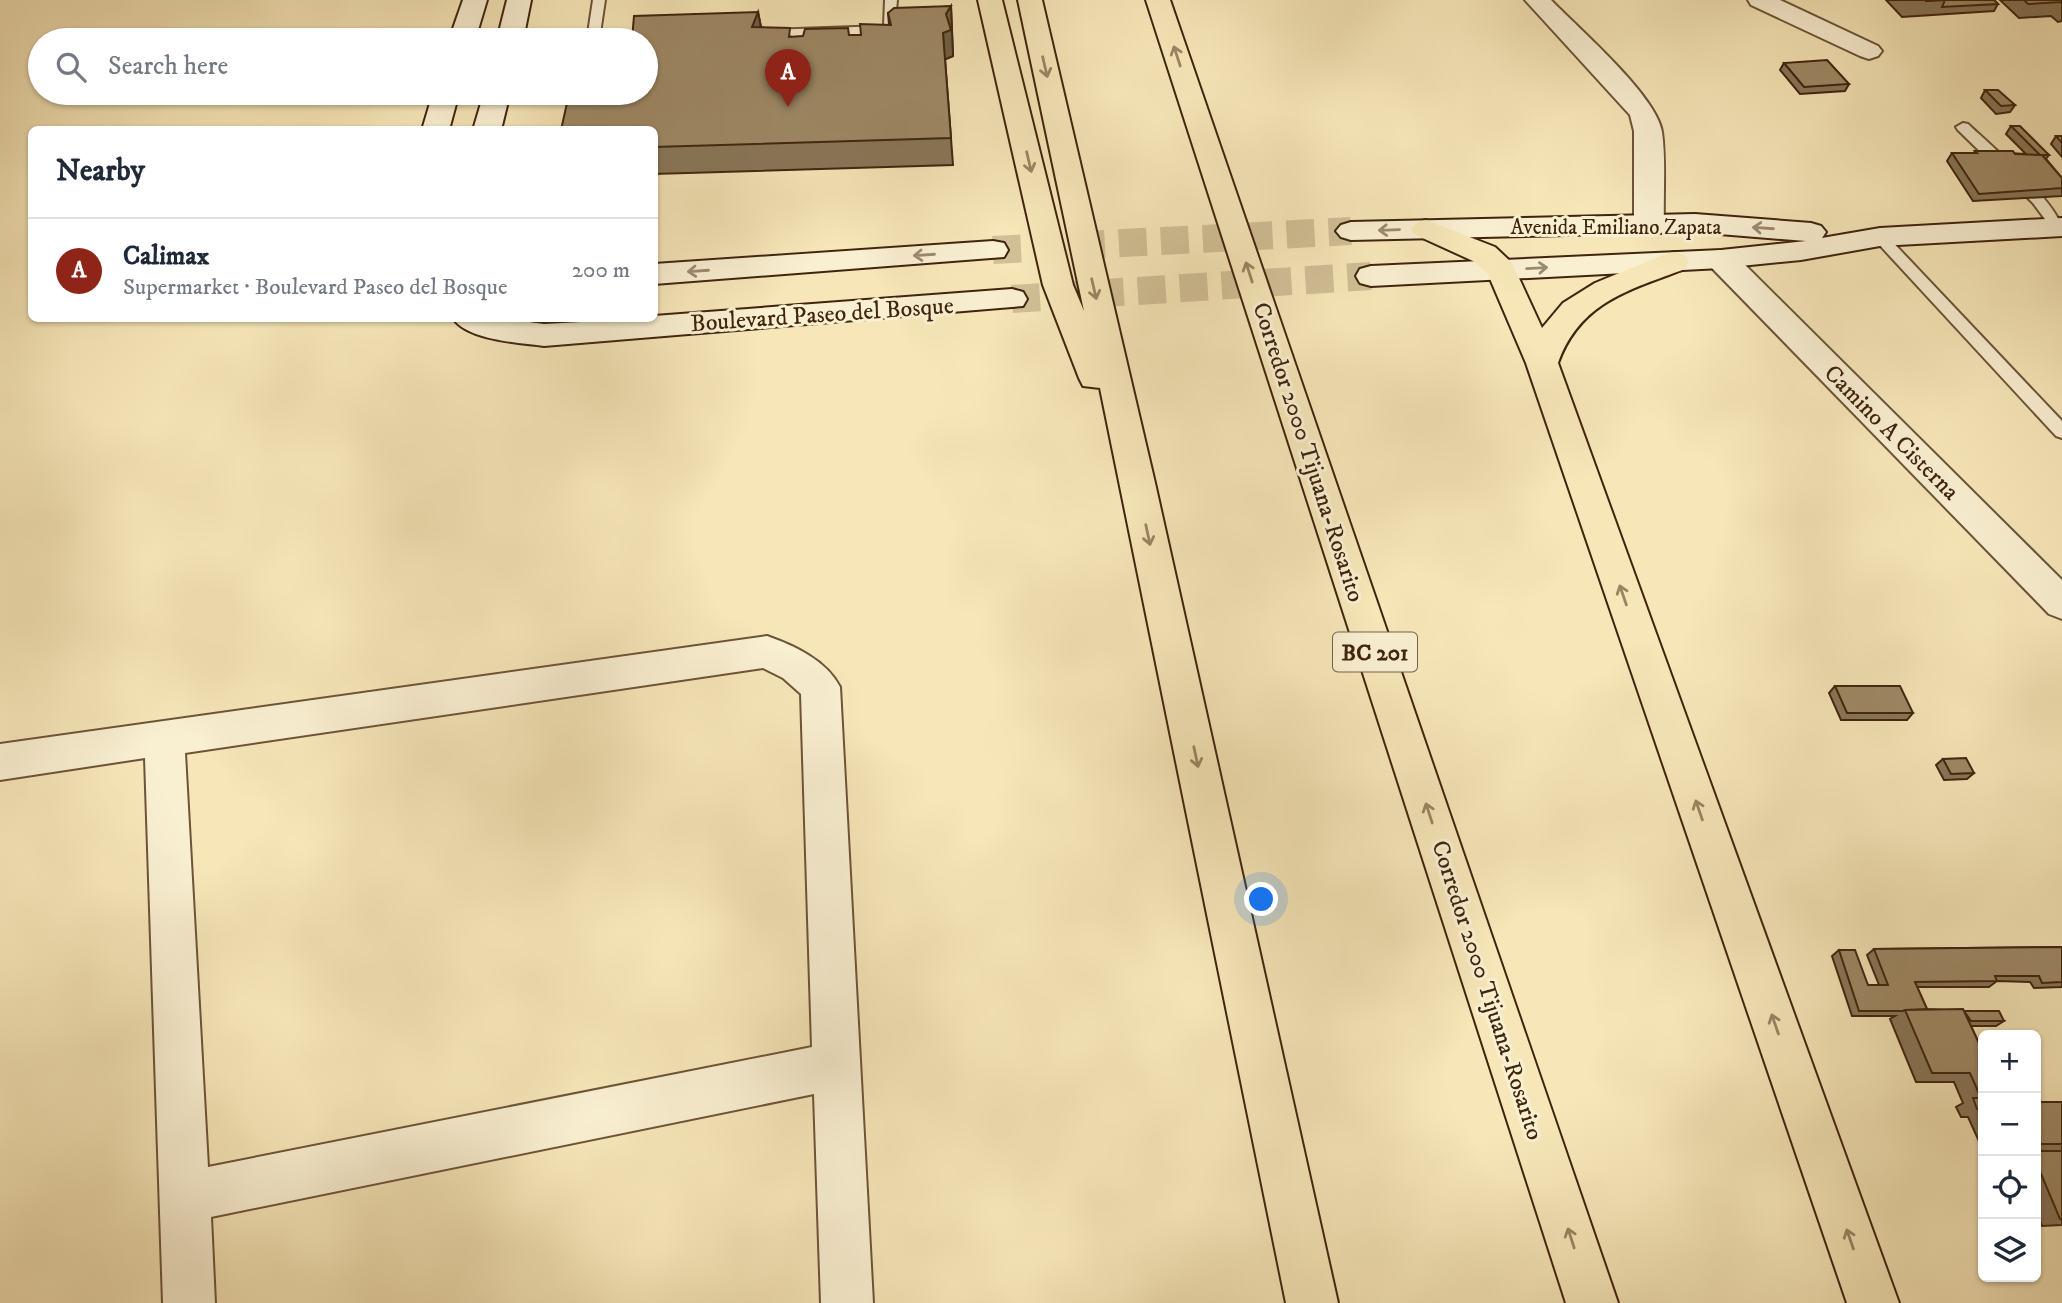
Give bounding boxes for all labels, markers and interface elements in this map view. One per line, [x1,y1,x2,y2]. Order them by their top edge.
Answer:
search box [28,28,658,105]
one-way arrow [1170,45,1183,67]
icon: search [52,48,90,86]
pin: A [765,49,811,107]
text: Search here [108,50,228,83]
one-way arrow [1038,55,1052,78]
one-way arrow [1022,150,1036,173]
text: Nearby [56,153,145,190]
street label: Avenida Emiliano Zapata [1511,215,1722,241]
one-way arrow [1752,221,1775,234]
one-way arrow [1377,224,1400,237]
text: Calimax [123,240,209,273]
one-way arrow [914,249,936,262]
text: A [72,256,86,285]
text: 200 m [572,256,630,285]
one-way arrow [1242,261,1255,283]
one-way arrow [1525,262,1548,275]
one-way arrow [687,265,709,278]
text: Supermarket · Boulevard Paseo del Bosque [123,273,507,302]
one-way arrow [1088,277,1102,300]
street label: Boulevard Paseo del Bosque [690,291,955,339]
street label: Corredor 2000 Tijuana-Rosarito [1245,299,1371,606]
street label: Camino A Cisterna [1817,359,1966,507]
one-way arrow [1142,523,1156,546]
one-way arrow [1616,584,1629,606]
road number: BC 201 [1333,632,1417,672]
one-way arrow [1190,745,1203,768]
one-way arrow [1692,799,1704,821]
one-way arrow [1422,803,1434,825]
street label: Corredor 2000 Tijuana-Rosarito [1424,837,1550,1144]
your location [1244,882,1278,916]
one-way arrow [1768,1014,1780,1036]
map controls [1978,1030,2041,1282]
button: + [1978,1030,2041,1093]
button: − [1978,1093,2041,1156]
button: locate [1978,1156,2041,1219]
button: layers [1978,1219,2041,1282]
one-way arrow [1563,1228,1576,1250]
one-way arrow [1843,1228,1855,1250]

